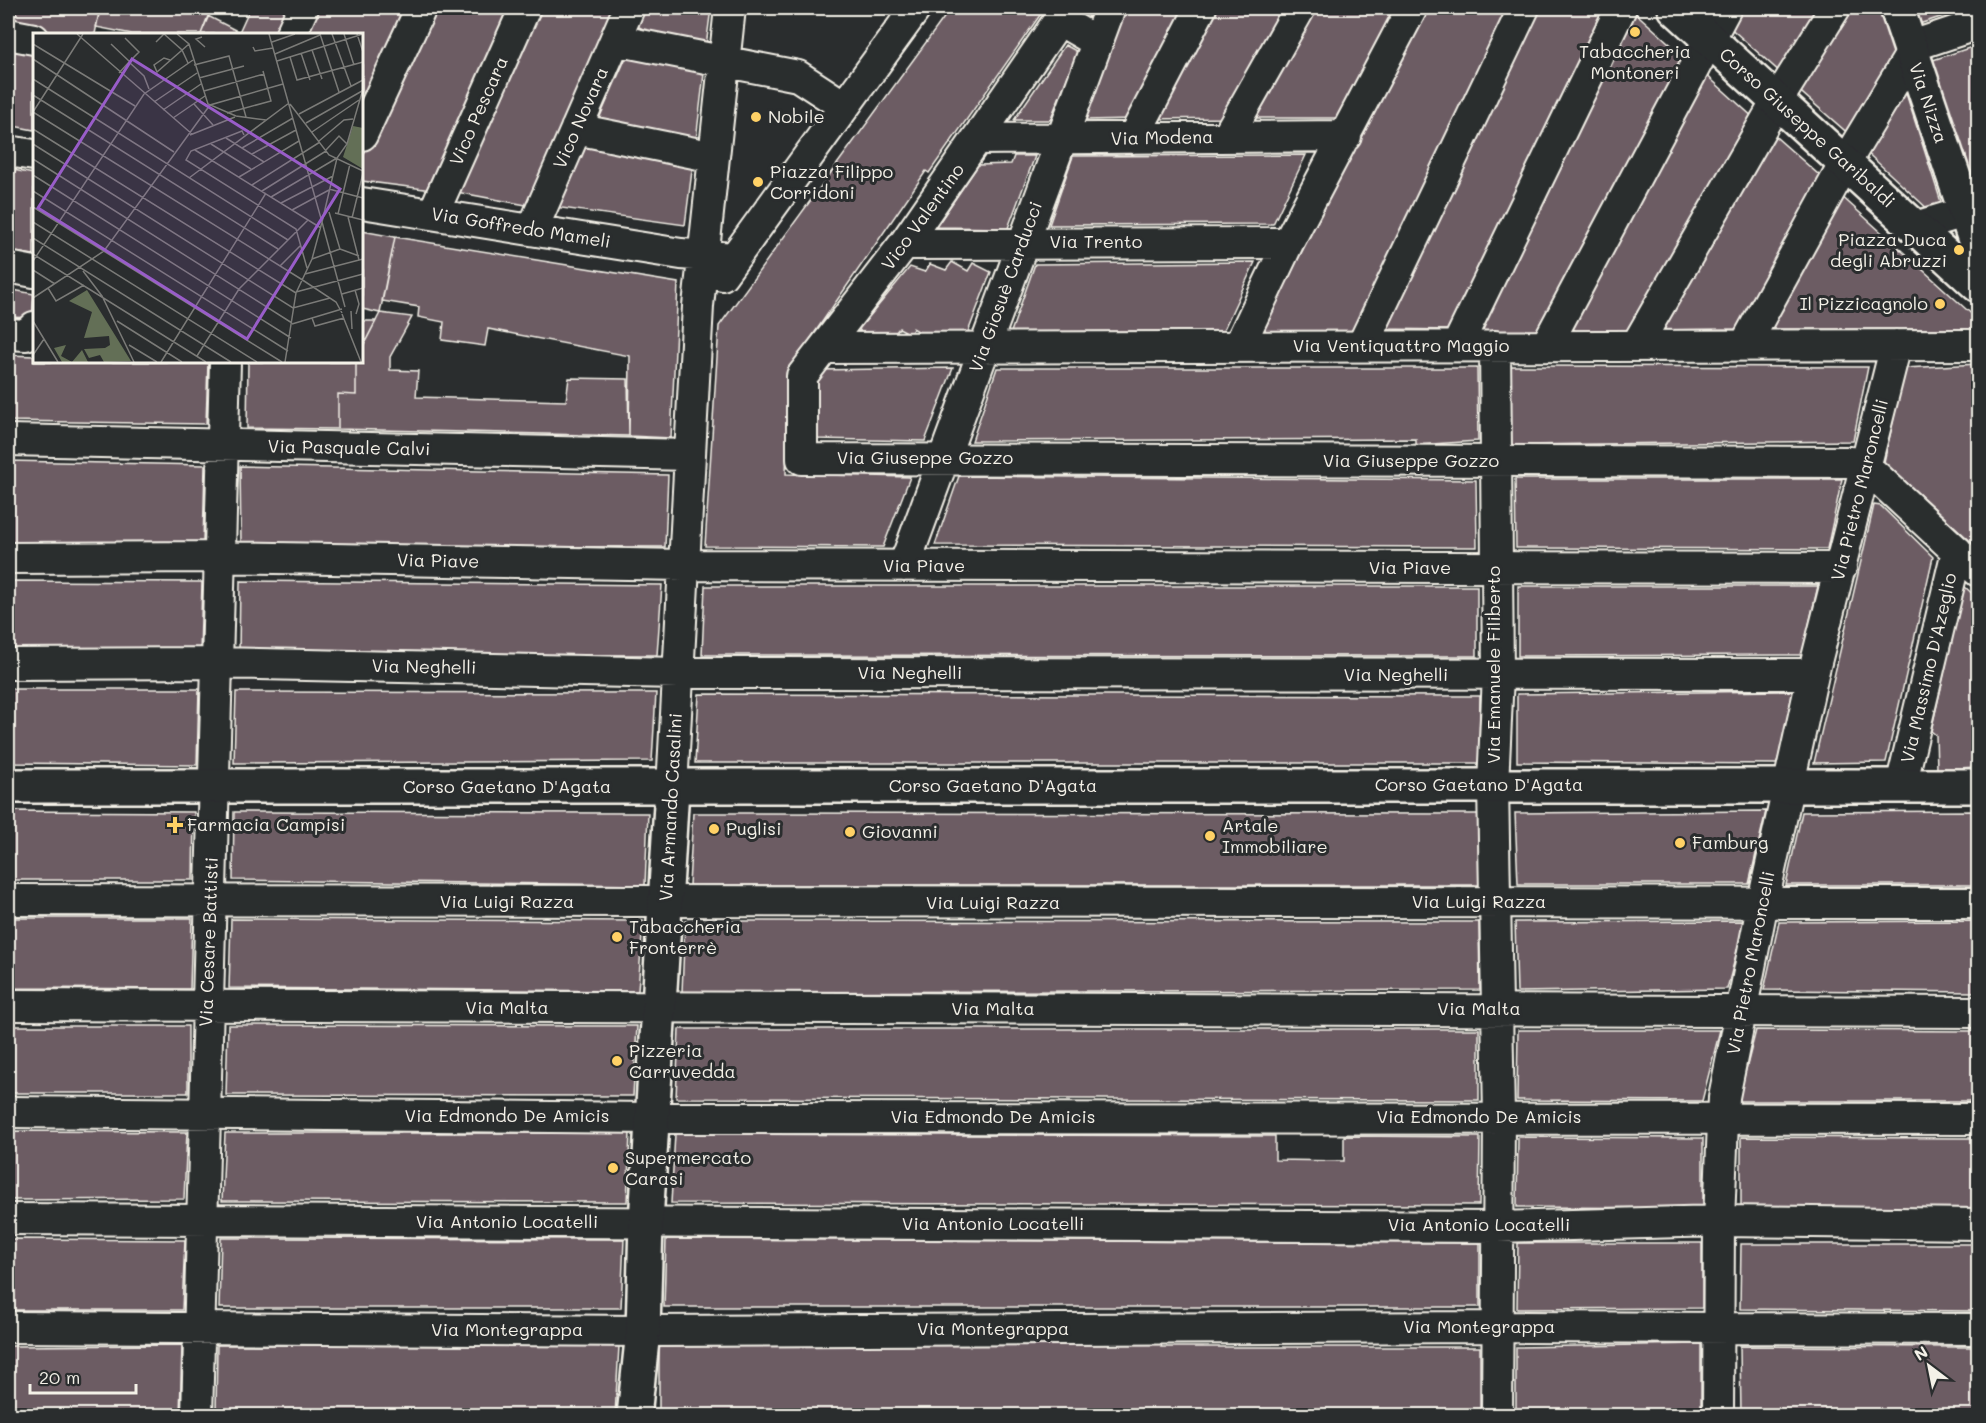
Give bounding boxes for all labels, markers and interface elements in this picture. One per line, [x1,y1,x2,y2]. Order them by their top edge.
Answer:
marker: Tabaccheria Montoneri [1628,25,1642,39]
inset map [33,33,363,363]
place label: Tabaccheria Montoneri [1579,39,1691,84]
street label: Corso Giuseppe Garibaldi [1715,42,1901,213]
street label: Vico Pescara [443,52,513,169]
street label: Via Nizza [1904,59,1954,146]
street label: Vico Novara [547,63,613,172]
place label: Nobile [768,104,825,128]
marker: Nobile [749,110,763,124]
street label: Via Modena [1110,124,1214,150]
street label: Vico Valentino [875,158,969,275]
place label: Piazza Filippo Corridoni [770,159,894,204]
marker: Piazza Filippo Corridoni [751,175,765,189]
street label: Via Giosuè Carducci [963,198,1047,375]
street label: Via Goffredo Mameli [430,201,613,253]
place label: Piazza Duca degli Abruzzi [1830,227,1947,272]
street label: Via Trento [1050,229,1143,253]
marker: Piazza Duca degli Abruzzi [1952,243,1966,257]
place label: Il Pizzicagnolo [1800,291,1928,315]
marker: Il Pizzicagnolo [1933,297,1947,311]
street label: Via Ventiquattro Maggio [1293,333,1510,357]
street label: Via Pietro Maroncelli [1825,396,1893,583]
street label: Via Pasquale Calvi [267,434,431,460]
street label: Via Giuseppe Gozzo [837,445,1014,469]
street label: Via Giuseppe Gozzo [1323,448,1500,472]
street label: Via Piave [397,547,479,573]
street label: Via Piave [883,553,965,577]
street label: Via Piave [1369,555,1451,579]
street label: Via Emanuele Filiberto [1481,566,1505,764]
street label: Via Massimo D'Azeglio [1894,570,1962,765]
street label: Via Neghelli [371,653,477,679]
street label: Via Neghelli [858,660,962,684]
street label: Via Neghelli [1344,662,1448,686]
street label: Via Armando Casalini [653,712,687,902]
street label: Corso Gaetano D'Agata [1375,772,1583,796]
street label: Corso Gaetano D'Agata [889,773,1097,797]
street label: Corso Gaetano D'Agata [403,774,611,798]
place label: Farmacia Campisi [187,812,345,836]
place label: Artale Immobiliare [1222,813,1328,858]
place label: Puglisi [726,816,782,840]
marker: Farmacia Campisi [168,818,182,832]
place label: Giovanni [862,819,938,843]
marker: Puglisi [707,822,721,836]
marker: Giovanni [843,825,857,839]
marker: Artale Immobiliare [1203,829,1217,843]
place label: Famburg [1692,830,1768,854]
marker: Famburg [1673,836,1687,850]
street label: Via Cesare Battisti [193,857,223,1027]
street label: Via Pietro Maroncelli [1720,869,1780,1057]
street label: Via Luigi Razza [440,889,574,913]
street label: Via Luigi Razza [1412,889,1546,913]
street label: Via Luigi Razza [926,890,1060,914]
place label: Tabaccheria Fronterrè [629,914,741,959]
marker: Tabaccheria Fronterrè [610,930,624,944]
street label: Via Malta [465,995,549,1019]
street label: Via Malta [951,996,1035,1020]
street label: Via Malta [1437,996,1521,1020]
place label: Pizzeria Carruvedda [629,1038,736,1083]
marker: Pizzeria Carruvedda [610,1054,624,1068]
street label: Via Edmondo De Amicis [404,1103,610,1127]
street label: Via Edmondo De Amicis [890,1104,1096,1128]
street label: Via Edmondo De Amicis [1376,1104,1582,1128]
place label: Supermercato Carasi [625,1145,752,1190]
marker: Supermercato Carasi [606,1161,620,1175]
street label: Via Antonio Locatelli [416,1209,598,1233]
street label: Via Antonio Locatelli [902,1211,1084,1235]
street label: Via Antonio Locatelli [1388,1212,1570,1236]
street label: Via Montegrappa [1403,1314,1555,1338]
street label: Via Montegrappa [917,1316,1069,1340]
street label: Via Montegrappa [431,1317,583,1341]
north arrow [1899,1336,1959,1396]
text: N [1910,1341,1932,1365]
scale bar [30,1357,136,1395]
text: 20 m [39,1365,80,1389]

